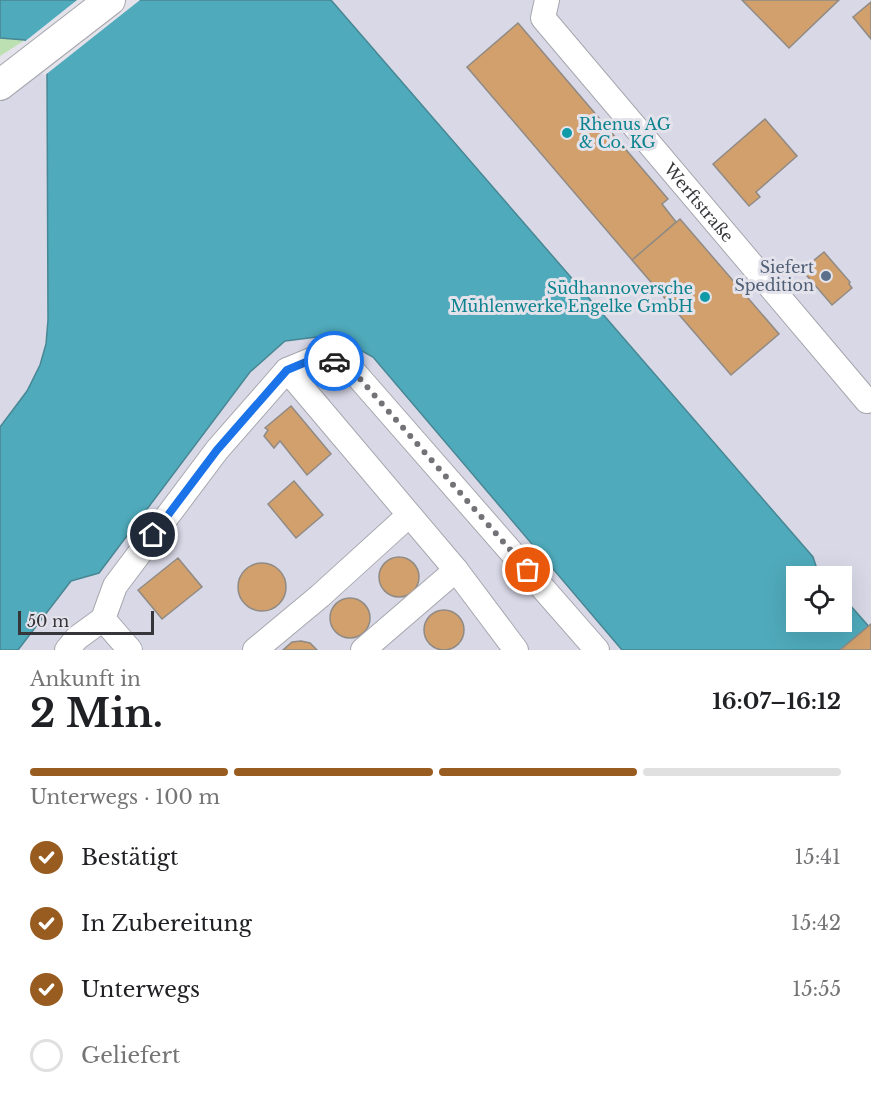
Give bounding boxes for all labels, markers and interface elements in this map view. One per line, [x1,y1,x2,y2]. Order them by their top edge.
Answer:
place label: Rhenus AG & Co. KG [579,114,671,152]
marker: Rhenus AG & Co. KG [560,126,574,140]
street label: Werftstraße [659,158,738,246]
place label: Siefert Spedition [734,257,814,295]
marker: Siefert Spedition [819,269,833,283]
place label: Südhannoversche Mühlenwerke Engelke GmbH [450,278,693,316]
marker: Südhannoversche Mühlenwerke Engelke GmbH [698,290,712,304]
courier [304,331,364,391]
icon: car [318,345,351,378]
pin [127,509,178,560]
icon: home [136,518,169,551]
pin [502,544,553,595]
icon: bag [511,553,544,586]
map controls [786,566,852,632]
button: locate [786,566,852,632]
scale bar [18,608,154,636]
text: 50 m [27,611,69,631]
text: Ankunft in [30,667,141,691]
text: 16:07–16:12 [712,688,841,715]
text: 2 Min. [30,689,163,738]
text: Unterwegs · 100 m [30,785,220,809]
icon: check [30,841,63,874]
text: Bestätigt [81,844,178,871]
text: 15:41 [794,845,841,869]
icon: check [30,907,63,940]
text: In Zubereitung [81,910,252,937]
text: 15:42 [791,911,841,935]
icon: check [30,973,63,1006]
text: Unterwegs [81,976,200,1003]
text: 15:55 [792,977,841,1001]
text: Geliefert [81,1042,180,1069]

